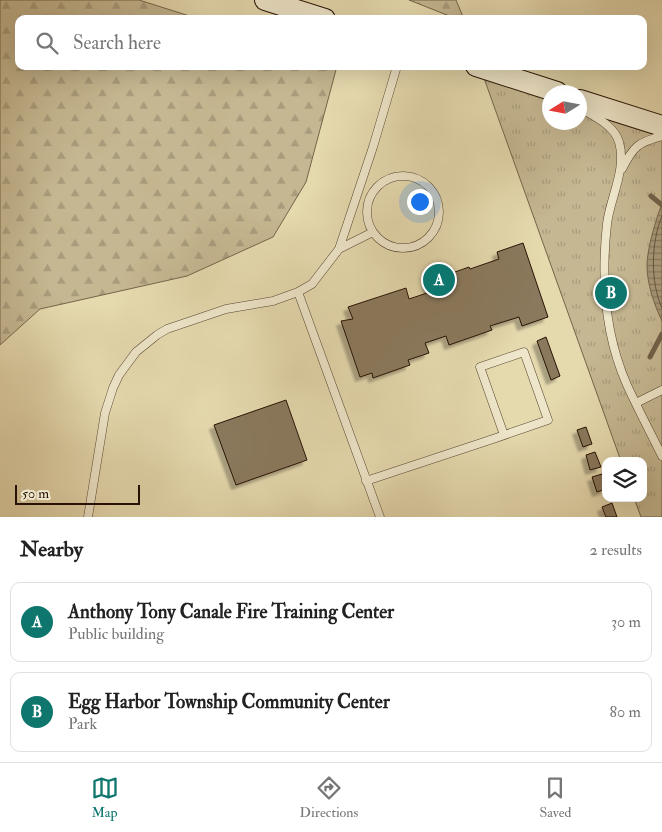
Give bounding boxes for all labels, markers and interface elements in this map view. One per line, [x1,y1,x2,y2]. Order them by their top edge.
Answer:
search box [15,15,647,70]
icon: search [33,29,61,57]
text: Search here [73,31,161,55]
north arrow [542,85,587,130]
your location [407,189,433,215]
pin: A [423,261,455,299]
pin: B [595,274,627,312]
map controls [602,457,647,502]
button: layers [602,457,647,502]
scale bar [15,482,140,505]
text: 50 m [22,485,49,502]
text: Nearby [20,536,83,563]
text: 2 results [589,540,642,560]
text: Anthony Tony Canale Fire Training Center [68,600,394,624]
text: A [32,612,42,632]
text: 30 m [611,612,641,632]
text: Public building [68,624,164,644]
text: Egg Harbor Township Community Center [68,690,390,714]
text: B [32,702,42,722]
text: 80 m [610,702,641,722]
text: Park [68,714,97,734]
tab: Map [91,774,119,821]
tab: Directions [300,774,358,821]
tab: Saved [539,774,571,821]

